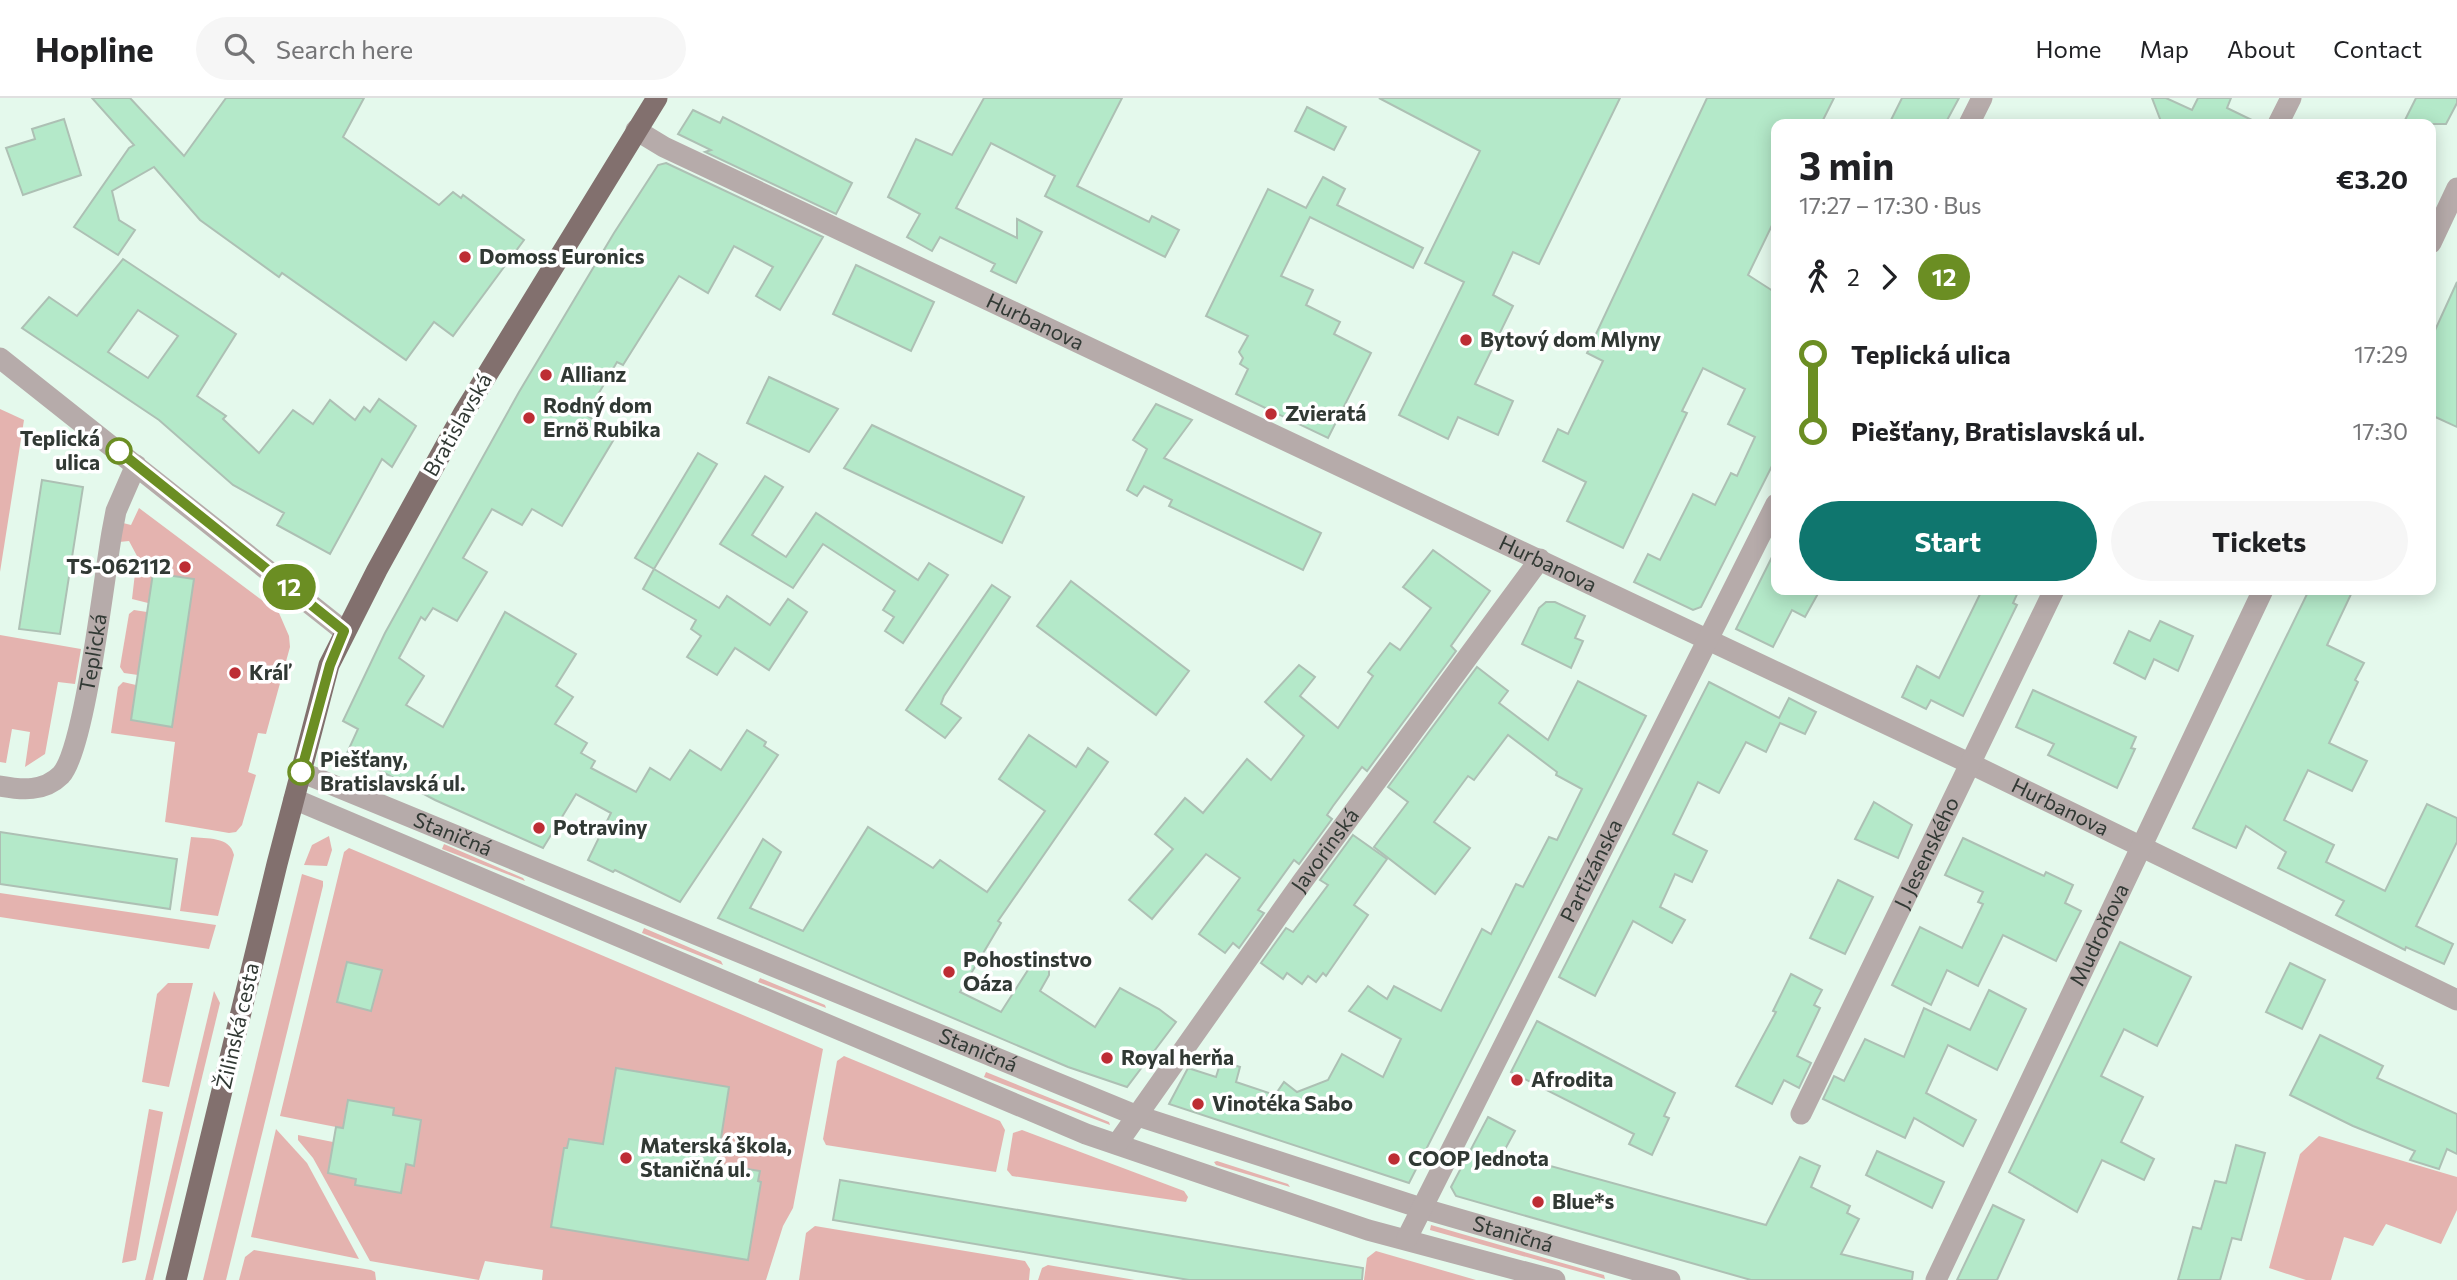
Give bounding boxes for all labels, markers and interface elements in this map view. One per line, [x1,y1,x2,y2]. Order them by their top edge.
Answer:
search box [196,17,686,80]
text: Hopline [35,28,154,69]
icon: search [220,29,258,67]
text: Search here [276,33,413,64]
text: Home [2036,34,2102,63]
text: Map [2140,34,2189,63]
text: About [2227,34,2295,63]
text: Contact [2333,34,2422,63]
text: 3 min [1799,141,1894,188]
text: €3.20 [2336,163,2408,194]
text: 17:27 – 17:30 · Bus [1799,191,1982,219]
place label: Domoss Euronics [479,243,645,268]
marker: Domoss Euronics [457,249,473,265]
icon: walk [1799,258,1837,296]
icon: forward [1870,258,1908,296]
text: 12 [1932,262,1956,291]
text: 2 [1847,263,1860,291]
street label: Hurbanova [983,287,1088,355]
place label: Bytový dom Mlyny [1480,326,1662,351]
marker: Bytový dom Mlyny [1458,332,1474,348]
text: Teplická ulica [1851,338,2011,369]
text: 17:29 [2354,340,2408,368]
place label: Allianz [560,361,627,386]
marker: Allianz [538,367,554,383]
street label: Bratislavská [417,368,496,480]
place label: Rodný dom Ernö Rubika [543,392,661,441]
place label: Zvieratá [1285,400,1366,425]
marker: Zvieratá [1263,406,1279,422]
marker: Rodný dom Ernö Rubika [521,410,537,426]
text: Piešťany, Bratislavská ul. [1851,415,2145,446]
text: 17:30 [2352,417,2408,445]
place label: Teplická ulica [20,425,100,474]
marker: Teplická ulica [106,438,132,464]
button: Start [1799,501,2097,581]
button: Tickets [2111,501,2408,581]
street label: Hurbanova [1496,529,1601,597]
place label: TS-062112 [66,553,171,578]
marker: TS-062112 [177,559,193,575]
line badge: 12 [258,564,320,610]
text: 12 [277,572,301,601]
street label: Teplická [73,612,111,694]
place label: Kráľ [249,659,292,684]
marker: Kráľ [227,665,243,681]
place label: Piešťany, Bratislavská ul. [320,746,466,795]
marker: Piešťany, Bratislavská ul. [288,759,314,785]
street label: Hurbanova [2008,772,2113,840]
street label: J. Jesenského [1888,792,1963,912]
street label: Javorinská [1285,803,1363,896]
street label: Staničná [410,806,496,860]
place label: Potraviny [553,814,648,839]
street label: Partizánska [1554,815,1627,926]
marker: Potraviny [531,820,547,836]
street label: Mudroňova [2063,879,2133,989]
place label: Pohostinstvo Oáza [963,946,1092,995]
street label: Žilinská cesta [210,960,263,1091]
marker: Pohostinstvo Oáza [941,964,957,980]
street label: Staničná [936,1022,1021,1076]
place label: Royal herňa [1121,1044,1234,1069]
marker: Royal herňa [1099,1050,1115,1066]
place label: Afrodita [1531,1066,1613,1091]
marker: Afrodita [1509,1072,1525,1088]
place label: Vinotéka Sabo [1212,1090,1353,1115]
marker: Vinotéka Sabo [1190,1096,1206,1112]
place label: Materská škola, Staničná ul. [640,1132,792,1181]
place label: COOP Jednota [1408,1145,1549,1170]
marker: Materská škola, Staničná ul. [618,1150,634,1166]
marker: COOP Jednota [1386,1151,1402,1167]
place label: Blue*s [1552,1188,1614,1213]
marker: Blue*s [1530,1194,1546,1210]
street label: Staničná [1470,1210,1556,1257]

